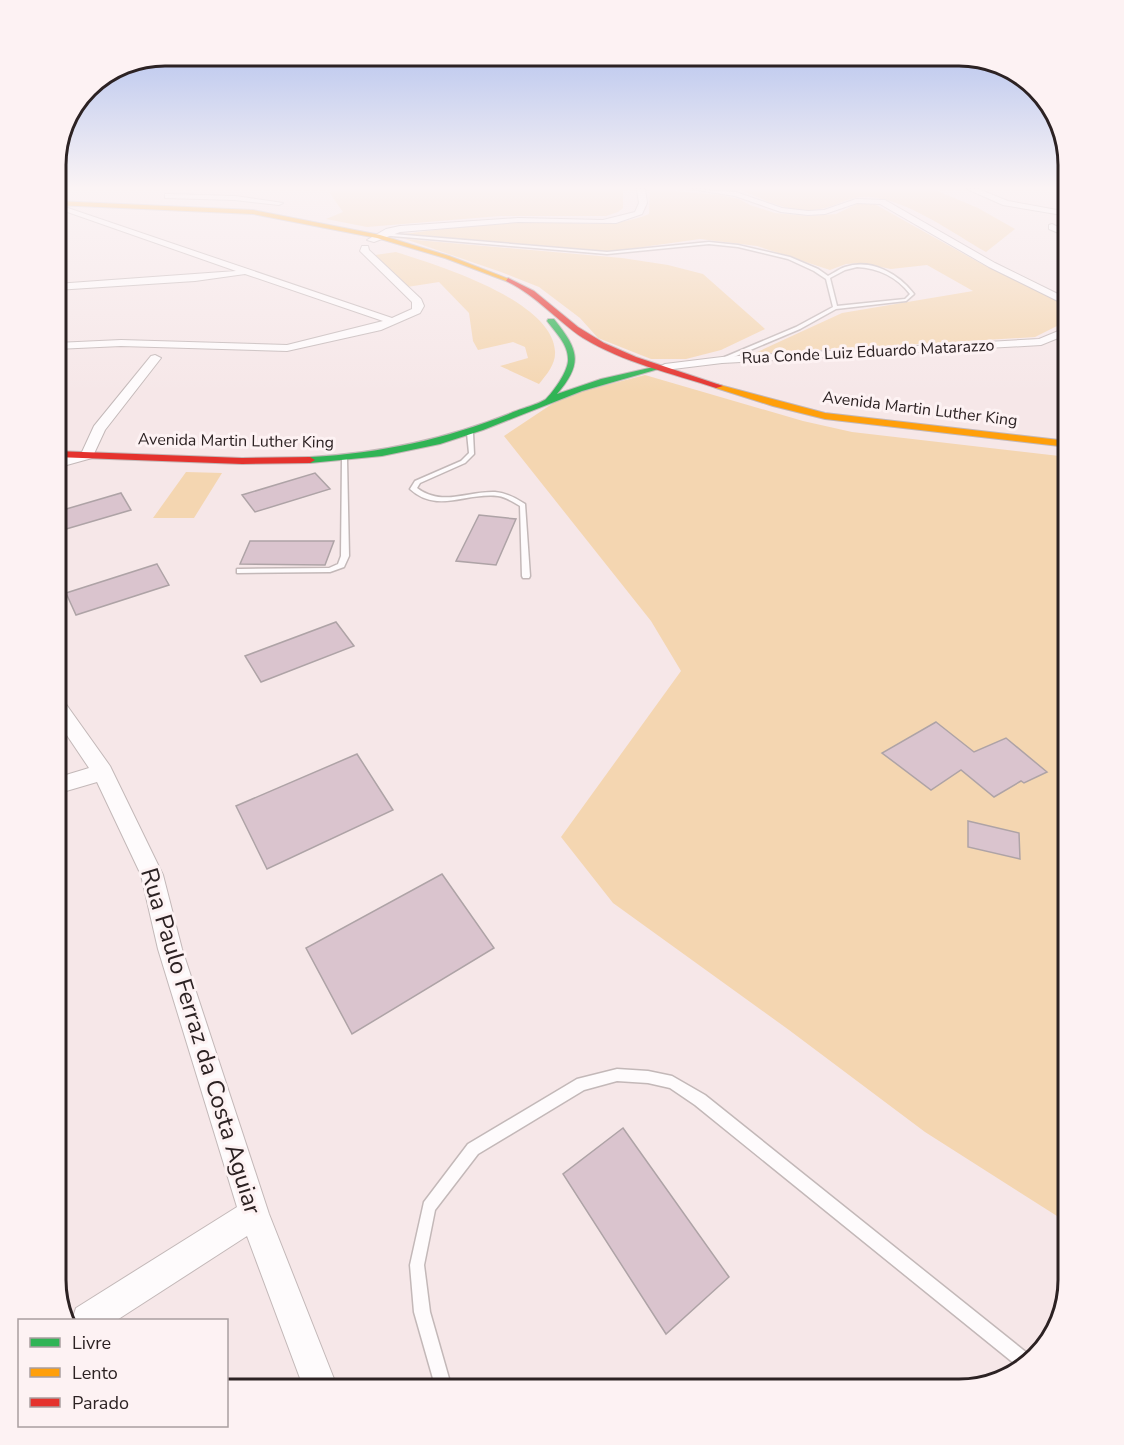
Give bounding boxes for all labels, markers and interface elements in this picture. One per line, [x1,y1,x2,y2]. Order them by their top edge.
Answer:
street label: Rua Conde Luiz Eduardo Matarazzo [741,334,995,370]
street label: Avenida Martin Luther King [821,386,1019,432]
street label: Avenida Martin Luther King [138,428,334,454]
street label: Rua Paulo Ferraz da Costa Aguiar [133,864,269,1218]
legend [18,1319,228,1427]
text: Livre [72,1331,111,1355]
text: Lento [72,1361,118,1385]
text: Parado [72,1391,129,1415]

